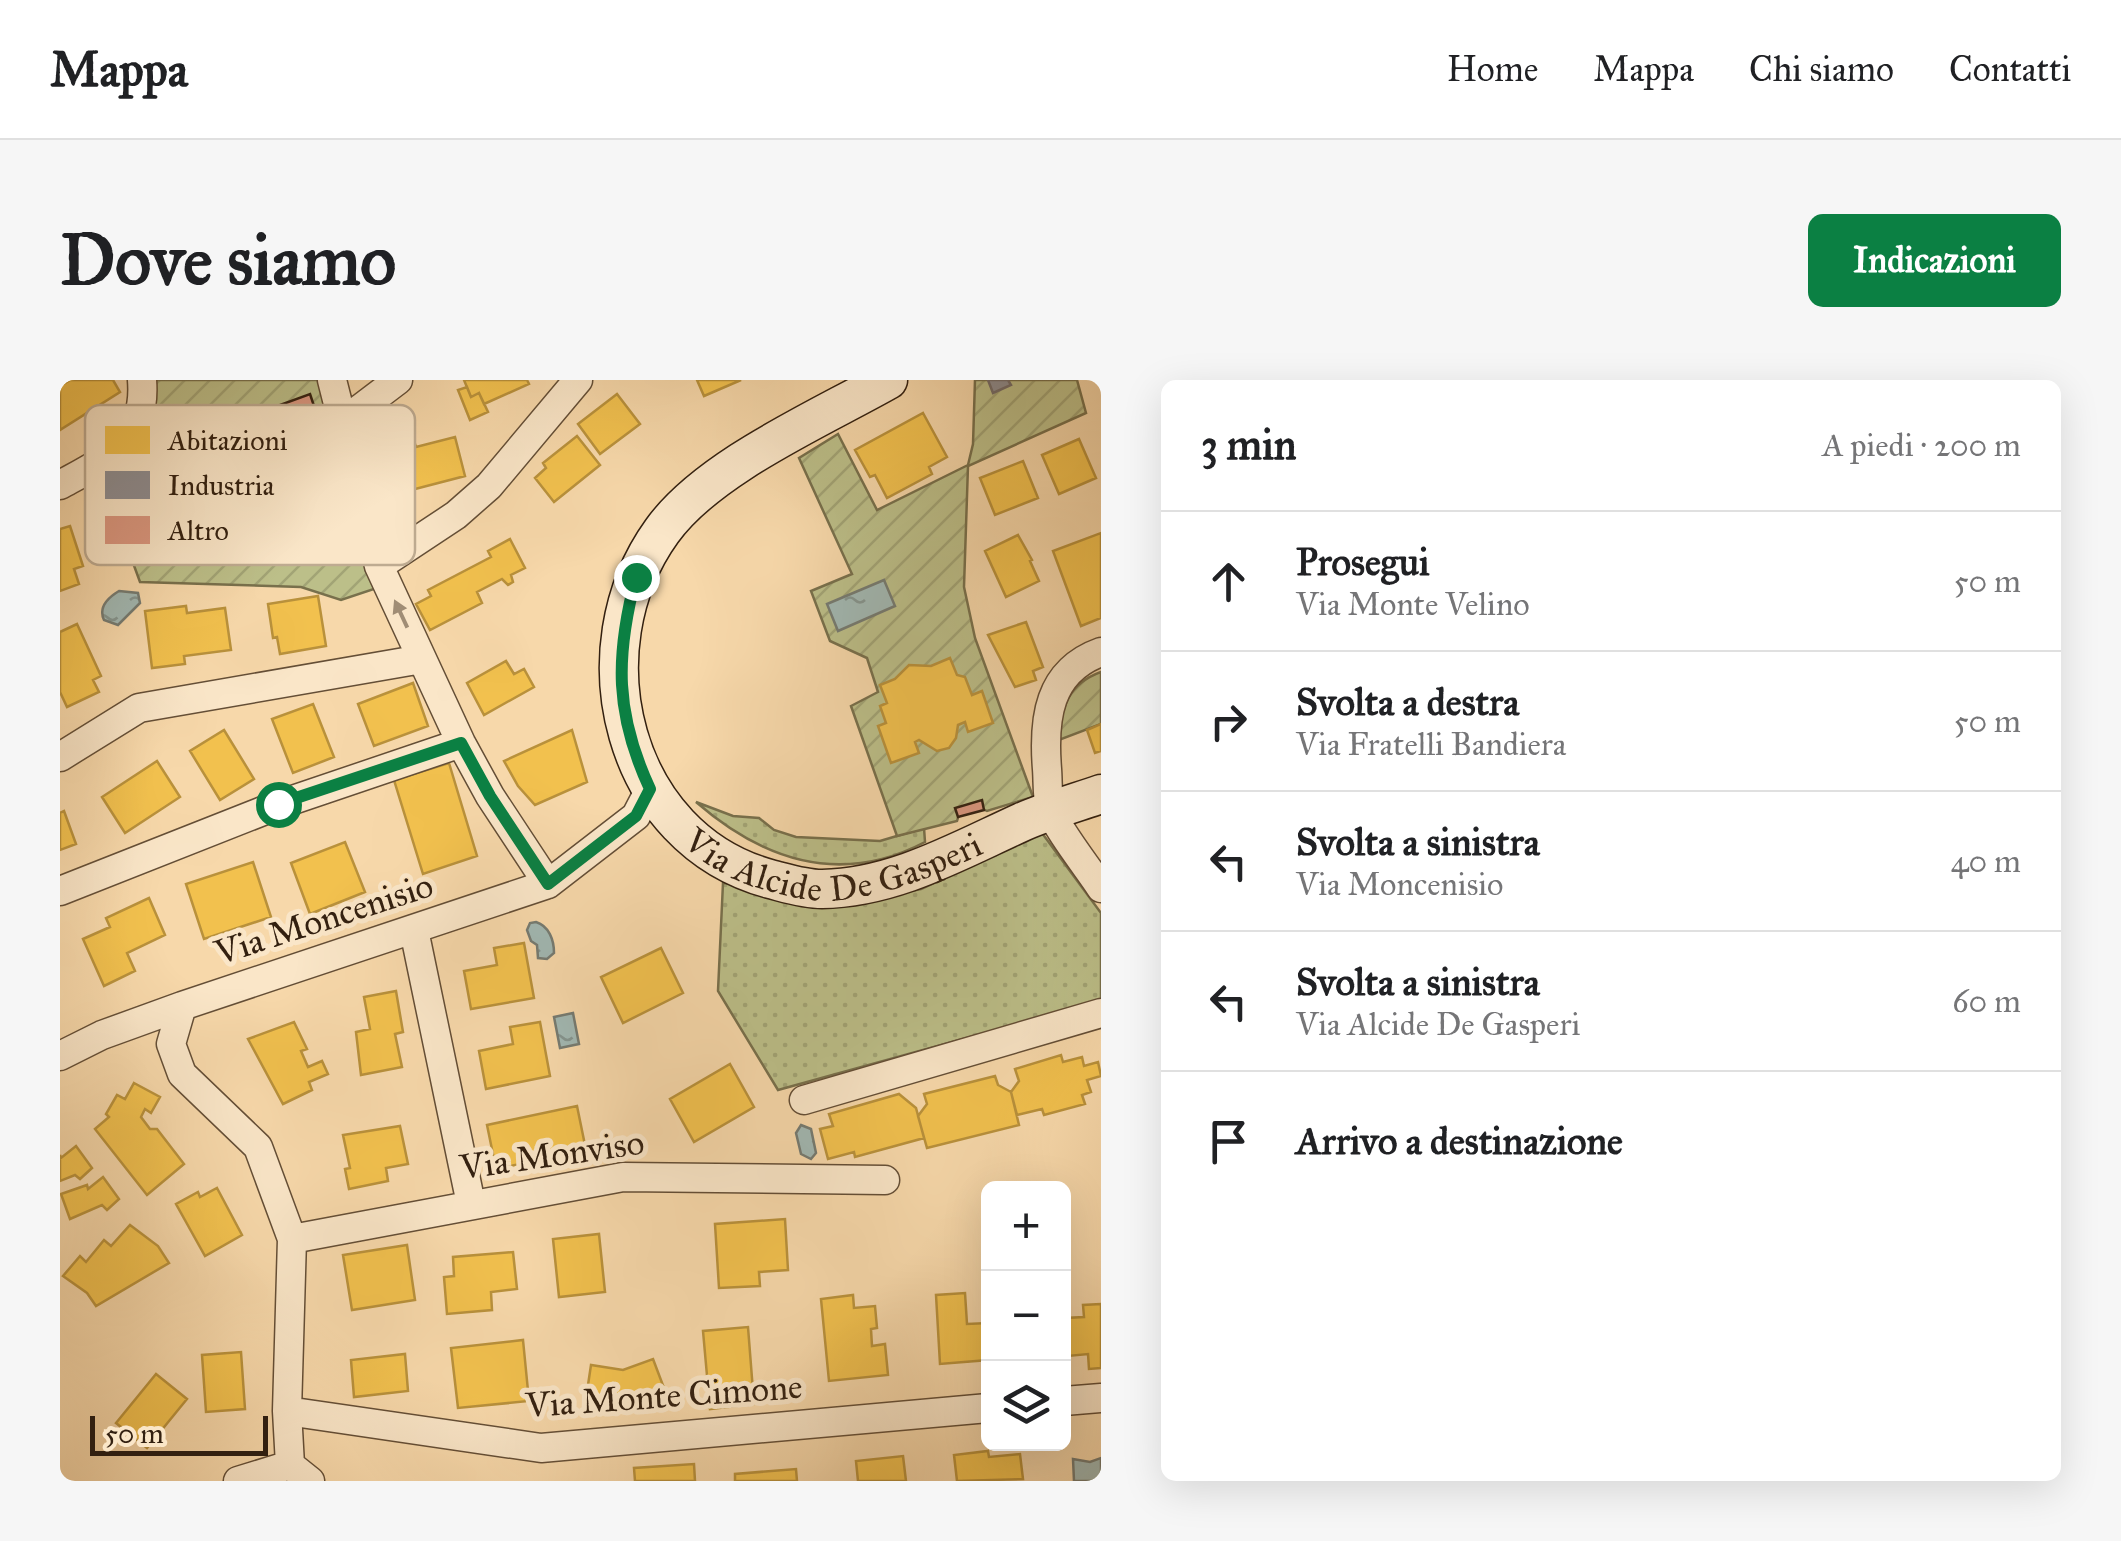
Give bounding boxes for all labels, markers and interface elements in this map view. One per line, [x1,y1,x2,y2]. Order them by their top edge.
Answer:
text: Mappa [50,40,188,99]
text: Home [1447,48,1538,91]
text: Mappa [1593,48,1694,91]
text: Chi siamo [1749,48,1894,91]
text: Contatti [1949,48,2071,91]
button: Indicazioni [1808,214,2061,307]
text: Dove siamo [60,218,396,303]
legend [85,405,415,565]
text: 3 min [1201,419,1296,471]
text: Abitazioni [167,423,288,458]
text: A piedi · 200 m [1822,426,2021,465]
text: Industria [168,468,274,503]
text: Altro [167,513,229,548]
text: Prosegui [1296,539,1430,585]
icon: ahead [1201,554,1256,609]
route end [614,555,660,601]
text: 50 m [1954,562,2021,601]
text: Via Monte Velino [1296,585,1530,624]
one-way arrow [393,599,409,629]
text: Svolta a destra [1296,679,1519,725]
icon: right [1201,694,1256,749]
text: 50 m [1954,702,2021,741]
text: Via Fratelli Bandiera [1296,725,1566,764]
route start [256,782,302,828]
street label: Via Alcide De Gasperi [681,804,993,856]
text: Via Alcide De Gasperi [675,818,989,911]
text: Svolta a sinistra [1296,819,1540,865]
icon: left [1201,834,1256,889]
text: 40 m [1951,842,2021,881]
street label: Via Moncenisio [209,864,438,975]
text: Via Moncenisio [1296,865,1503,904]
text: Svolta a sinistra [1296,959,1540,1005]
icon: left [1201,974,1256,1029]
text: 60 m [1952,982,2021,1021]
text: Via Alcide De Gasperi [1296,1005,1580,1044]
icon: arrive [1201,1114,1256,1169]
text: Arrivo a destinazione [1296,1118,1623,1164]
street label: Via Monviso [456,1121,647,1189]
map controls [981,1181,1071,1451]
button: + [981,1181,1071,1271]
button: − [981,1271,1071,1361]
button: layers [981,1361,1071,1451]
street label: Via Monte Cimone [523,1365,804,1427]
scale bar [90,1411,268,1456]
text: 50 m [105,1416,164,1451]

